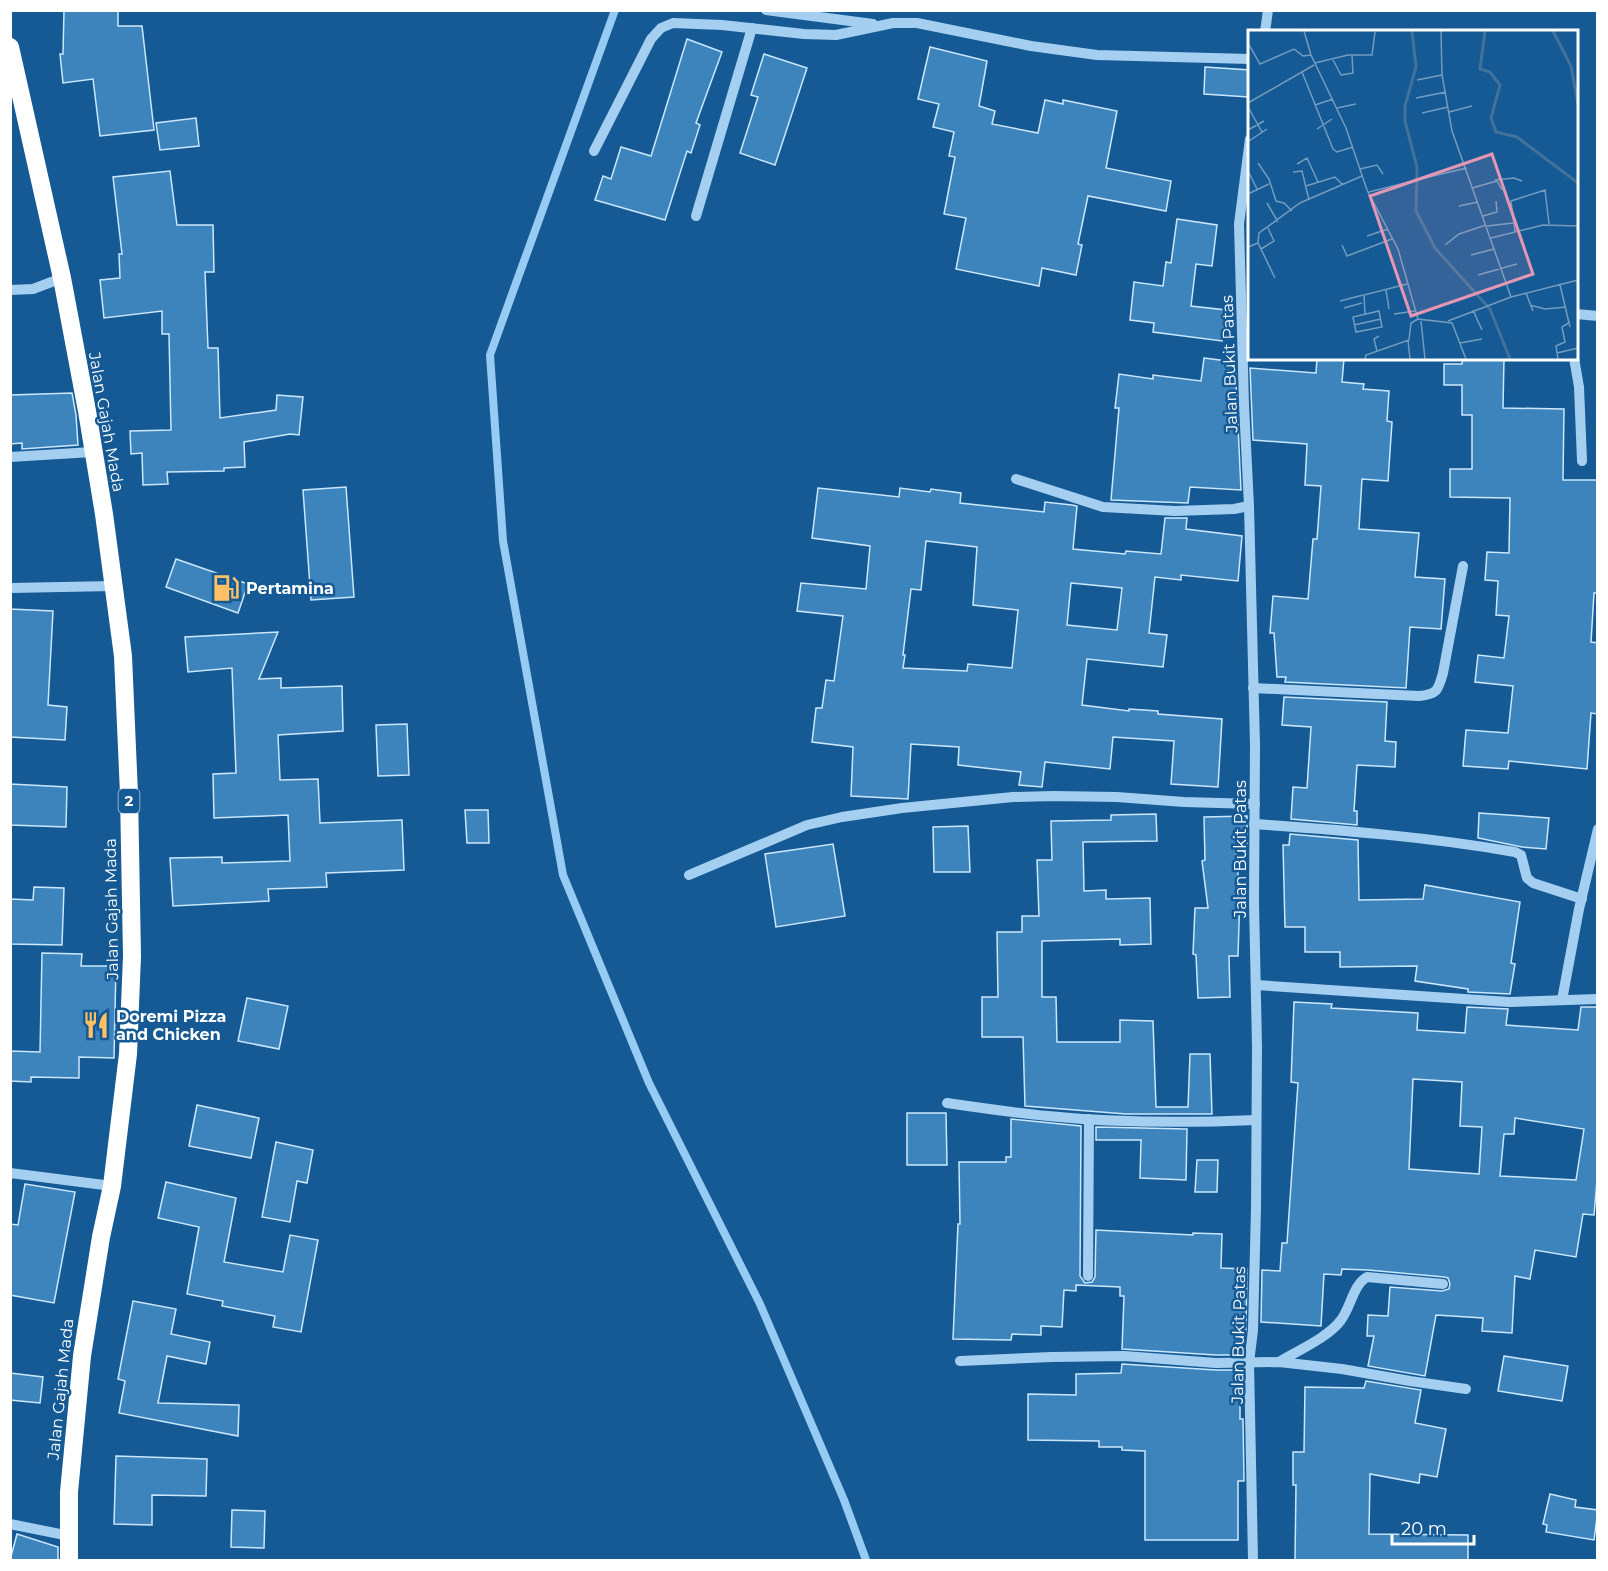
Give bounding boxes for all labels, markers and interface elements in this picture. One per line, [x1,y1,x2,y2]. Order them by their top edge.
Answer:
inset map [1248,30,1578,360]
street label: Jalan Bukit Patas [1218,295,1241,434]
street label: Jalan Gajah Mada [85,350,128,494]
fuel station icon: Pertamina [211,573,241,603]
place label: Pertamina [246,579,334,598]
street label: Jalan Bukit Patas [1231,780,1250,919]
road number: 2 [118,789,140,813]
street label: Jalan Gajah Mada [101,838,122,981]
place label: Doremi Pizza and Chicken [116,1007,226,1044]
restaurant icon: Doremi Pizza and Chicken [81,1010,111,1040]
street label: Jalan Bukit Patas [1228,1266,1249,1405]
street label: Jalan Gajah Mada [44,1318,77,1462]
scale bar [1392,1508,1474,1546]
text: 20 m [1401,1518,1447,1540]

